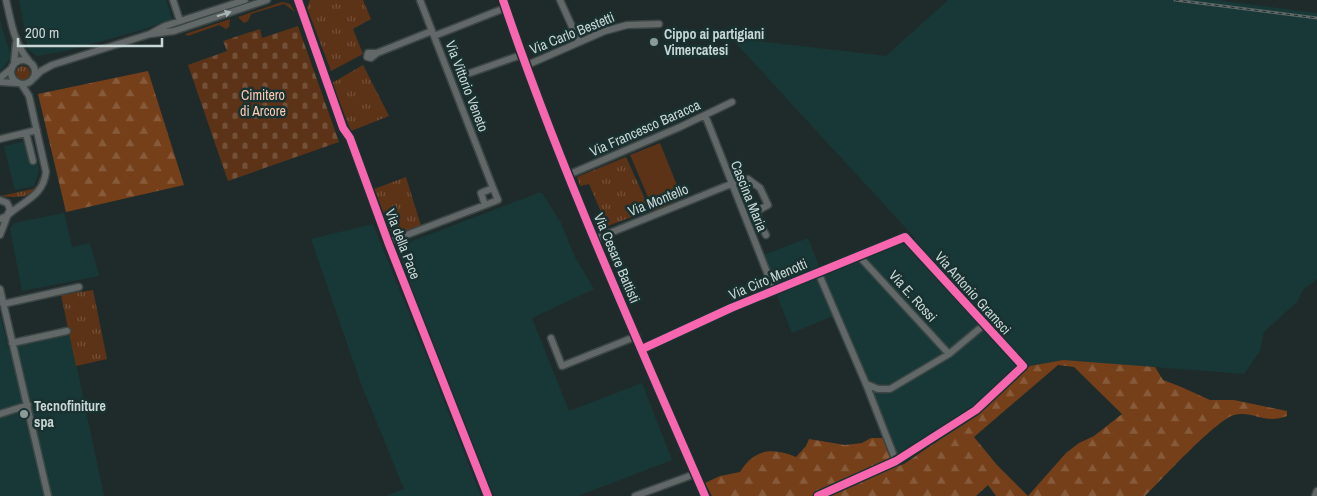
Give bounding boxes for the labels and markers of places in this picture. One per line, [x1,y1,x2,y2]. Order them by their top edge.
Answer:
place label: Cippo ai partigiani Vimercatesi [664,25,764,59]
marker: Cippo ai partigiani Vimercatesi [648,36,660,48]
place label: Tecnofiniture spa [34,397,106,431]
marker: Tecnofiniture spa [18,408,30,420]

